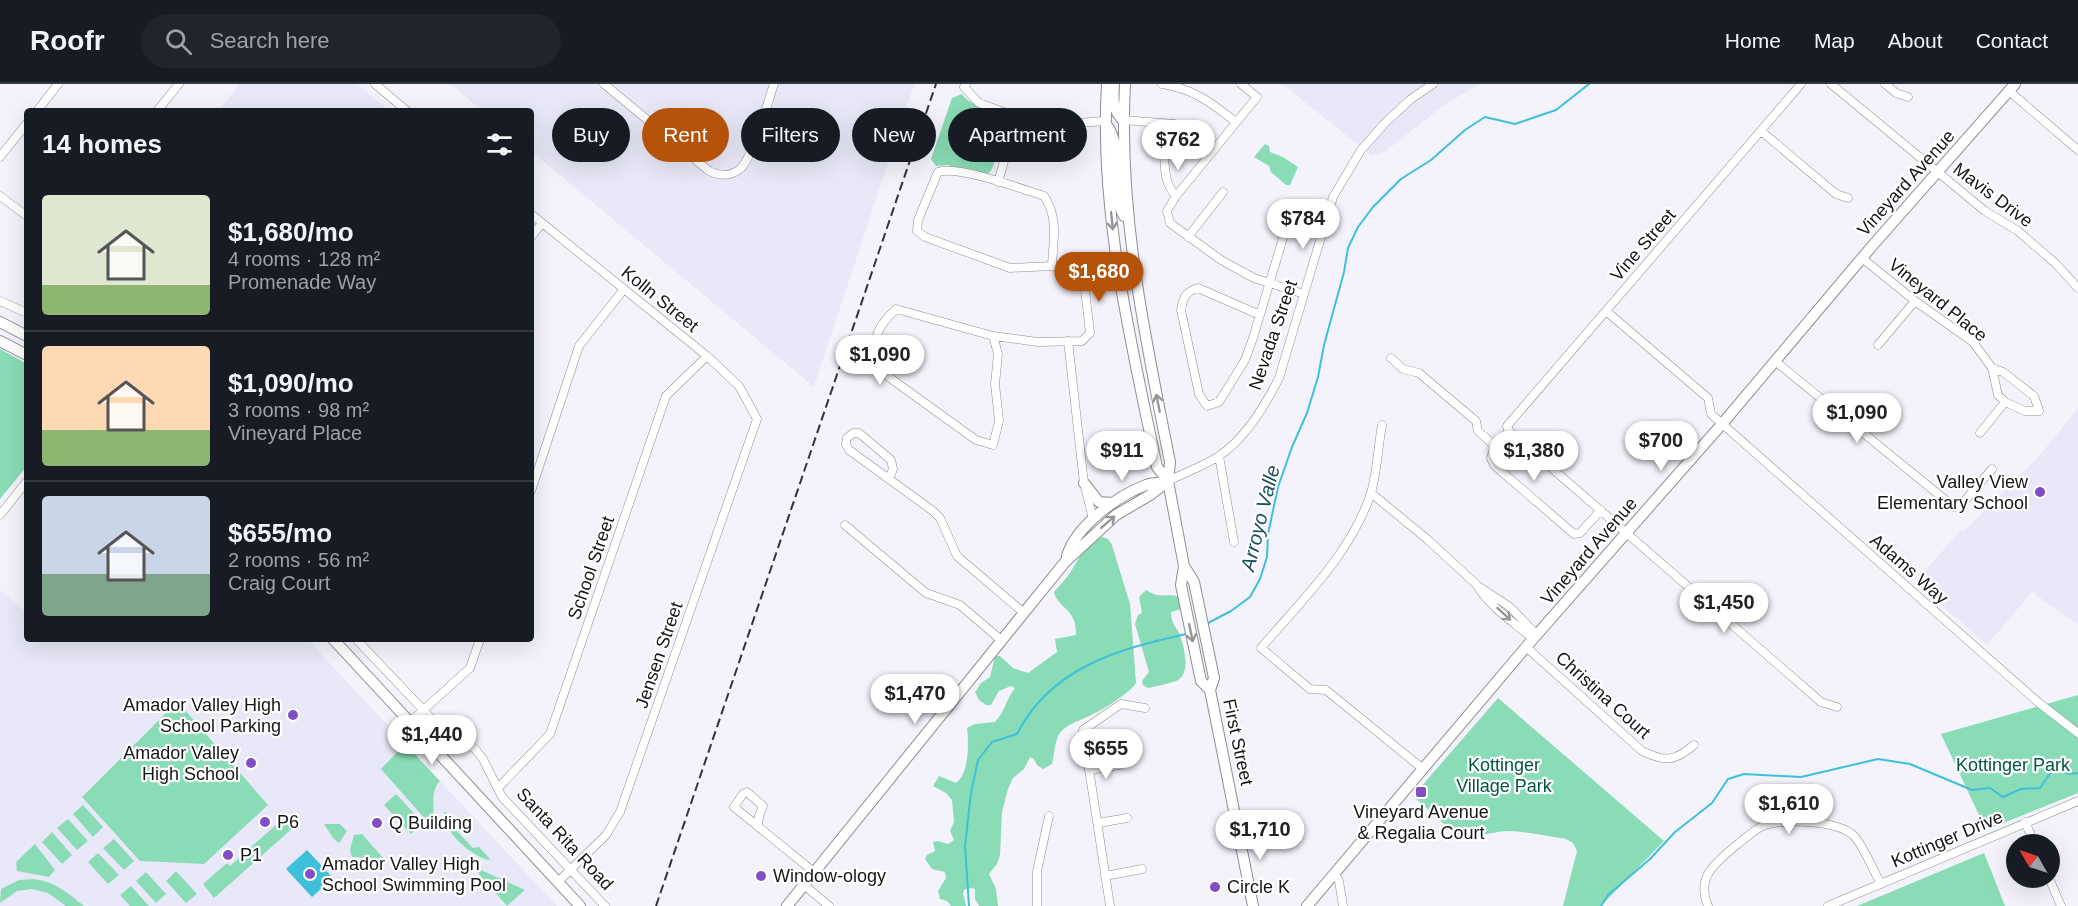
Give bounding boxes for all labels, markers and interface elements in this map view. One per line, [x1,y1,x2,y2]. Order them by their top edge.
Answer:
search box [141,14,561,68]
text: Roofr [30,25,105,56]
icon: search [162,25,195,58]
text: Search here [210,28,330,53]
text: Home [1725,29,1781,52]
text: Map [1814,29,1855,52]
text: About [1888,29,1943,52]
text: Contact [1976,29,2048,52]
chip: Buy [552,108,630,162]
chip: Rent [642,108,729,162]
chip: Filters [741,108,840,162]
chip: New [852,108,936,162]
chip: Apartment [948,108,1087,162]
pin: $762 [1142,120,1214,171]
street label: Vineyard Avenue [1853,126,1959,240]
icon: filters [483,128,516,161]
text: $762 [1156,128,1200,150]
text: 14 homes [42,129,162,159]
street label: Mavis Drive [1949,159,2037,231]
pin: $784 [1267,199,1339,250]
street label: Vine Street [1606,205,1680,285]
text: $784 [1281,207,1325,229]
one-way arrow [1107,211,1118,231]
text: $1,680/mo [228,217,354,247]
icon: home [90,219,162,291]
text: 4 rooms · 128 m² [228,248,380,270]
pin: $1,680 [1050,252,1148,303]
street label: Vineyard Place [1885,254,1991,346]
text: $1,680 [1068,260,1130,282]
street label: Kolln Street [618,262,702,336]
text: Promenade Way [228,271,376,293]
street label: Nevada Street [1245,277,1301,393]
pin: $1,090 [831,335,929,386]
text: $1,090 [849,343,911,365]
text: $1,090/mo [228,368,354,398]
icon: home [90,370,162,442]
pin: $1,090 [1808,393,1906,444]
one-way arrow [1152,394,1163,413]
text: 3 rooms · 98 m² [228,399,369,421]
text: $1,090 [1826,401,1888,423]
pin: $700 [1625,421,1697,472]
text: Vineyard Place [228,422,362,444]
text: $700 [1639,429,1683,451]
pin: $911 [1086,431,1158,482]
pin: $1,380 [1485,431,1583,482]
text: $911 [1100,439,1144,461]
text: $1,380 [1503,439,1565,461]
water label: Arroyo Valle [1236,463,1284,574]
place label: Valley View Elementary School [1877,472,2029,513]
marker: Valley View Elementary School [2033,485,2047,499]
street label: Vineyard Avenue [1537,493,1641,609]
street label: School Street [564,514,618,622]
one-way arrow [1100,515,1116,528]
text: $655/mo [228,518,332,548]
icon: home [90,520,162,592]
street label: Adams Way [1866,530,1952,608]
text: 2 rooms · 56 m² [228,549,369,571]
text: Craig Court [228,572,330,594]
pin: $1,450 [1675,583,1773,634]
text: $1,450 [1693,591,1755,613]
street label: Jensen Street [631,599,687,711]
one-way arrow [1496,607,1511,621]
one-way arrow [1186,623,1197,642]
street label: Christina Court [1552,647,1654,743]
pin: $1,470 [866,674,964,725]
text: $1,470 [884,682,946,704]
place label: Amador Valley High School Parking [123,695,281,736]
street label: First Street [1219,697,1257,787]
marker: Amador Valley High School Parking [286,708,300,722]
pin: $1,440 [383,715,481,766]
text: $1,440 [401,723,463,745]
pin: $655 [1070,729,1142,780]
text: $655 [1084,737,1128,759]
place label: Amador Valley High School [123,743,239,784]
park label: Kottinger Village Park [1456,755,1553,796]
park label: Kottinger Park [1956,755,2071,775]
marker: Amador Valley High School [244,756,258,770]
street label: Santa Rita Road [513,784,617,894]
pin: $1,610 [1740,784,1838,835]
marker: Vineyard Avenue & Regalia Court [1414,785,1428,799]
text: $1,610 [1758,792,1820,814]
place label: Vineyard Avenue & Regalia Court [1353,802,1489,843]
street label: Kottinger Drive [1888,807,2006,871]
pin: $1,710 [1211,810,1309,861]
place label: P6 [277,812,299,832]
place label: Q Building [389,813,472,833]
marker: P6 [258,815,272,829]
marker: Q Building [370,816,384,830]
text: $1,710 [1229,818,1291,840]
north arrow [2006,834,2060,888]
map controls [2006,834,2060,888]
place label: P1 [240,845,262,865]
marker: P1 [221,848,235,862]
place label: Amador Valley High School Swimming Pool [322,854,506,895]
place label: Window-ology [773,866,886,886]
marker: Amador Valley High School Swimming Pool [303,867,317,881]
marker: Window-ology [754,869,768,883]
place label: Circle K [1227,877,1290,897]
marker: Circle K [1208,880,1222,894]

